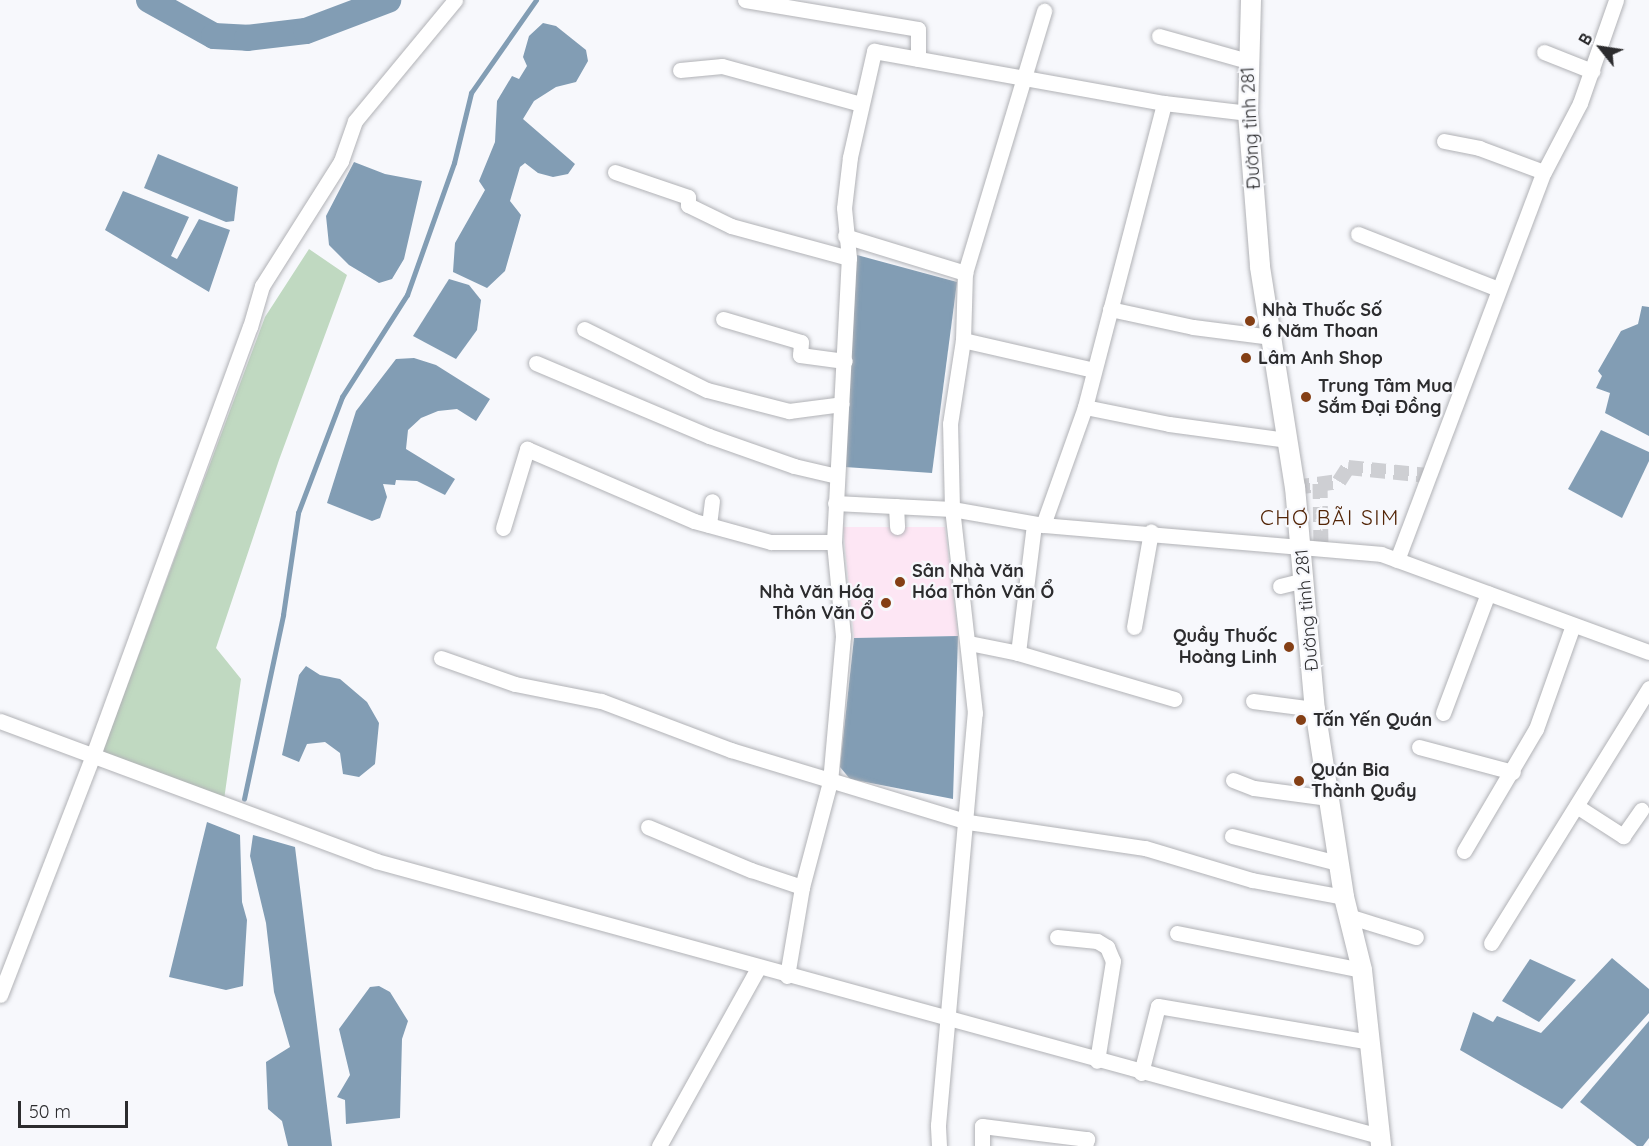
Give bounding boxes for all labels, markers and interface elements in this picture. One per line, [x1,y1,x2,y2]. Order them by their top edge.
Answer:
north arrow [1571,18,1631,78]
text: B [1574,29,1597,49]
street label: Đường tỉnh 281 [1237,66,1265,190]
place label: Nhà Thuốc Số 6 Năm Thoan [1262,300,1382,342]
marker: Nhà Thuốc Số 6 Năm Thoan [1243,314,1257,328]
place label: Lâm Anh Shop [1258,347,1383,369]
marker: Lâm Anh Shop [1239,351,1253,365]
place label: Trung Tâm Mua Sắm Đại Đồng [1318,376,1453,418]
marker: Trung Tâm Mua Sắm Đại Đồng [1299,390,1313,404]
district label: CHỢ BÃI SIM [1260,504,1400,530]
street label: Đường tỉnh 281 [1291,548,1323,672]
place label: Sân Nhà Văn Hóa Thôn Văn Ổ [912,561,1054,604]
marker: Sân Nhà Văn Hóa Thôn Văn Ổ [893,575,907,589]
place label: Nhà Văn Hóa Thôn Văn Ổ [759,582,874,624]
marker: Nhà Văn Hóa Thôn Văn Ổ [879,596,893,610]
place label: Quầy Thuốc Hoàng Linh [1173,626,1277,668]
marker: Quầy Thuốc Hoàng Linh [1282,640,1296,654]
place label: Tấn Yến Quán [1313,709,1432,731]
marker: Tấn Yến Quán [1294,713,1308,727]
place label: Quán Bia Thành Quẩy [1311,760,1416,802]
marker: Quán Bia Thành Quẩy [1292,774,1306,788]
scale bar [21,1089,130,1127]
text: 50 m [29,1100,71,1123]

